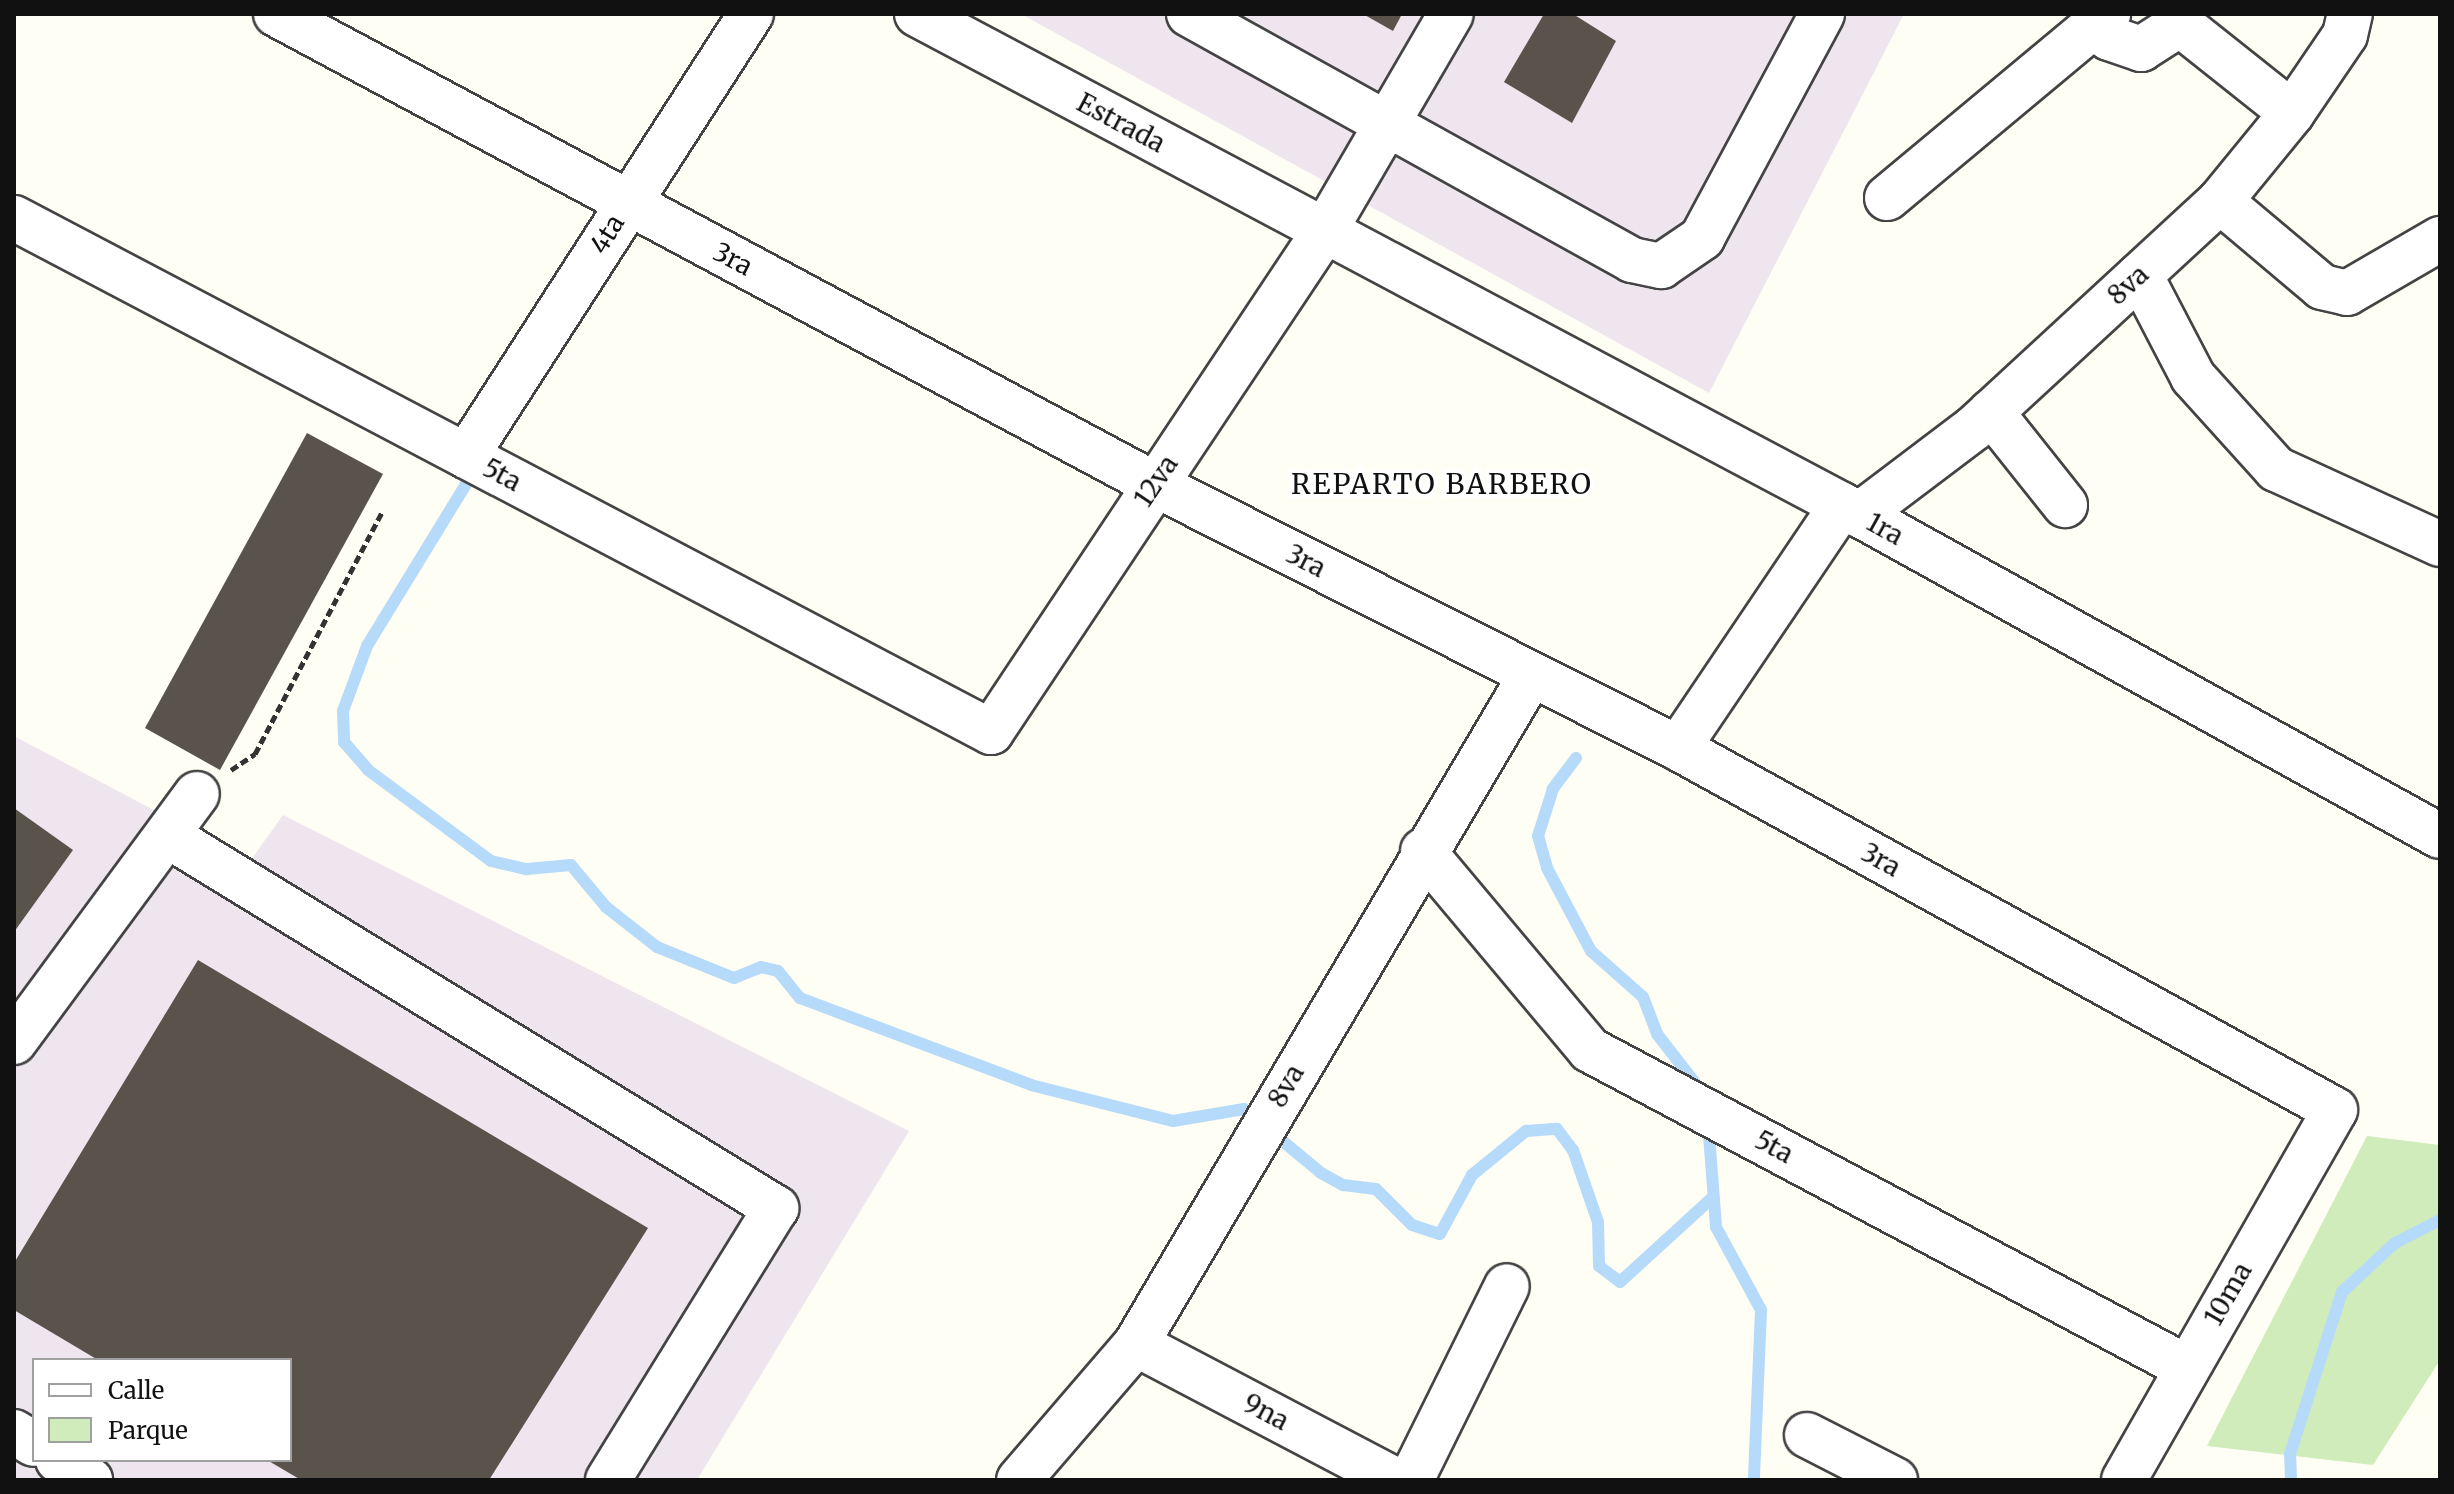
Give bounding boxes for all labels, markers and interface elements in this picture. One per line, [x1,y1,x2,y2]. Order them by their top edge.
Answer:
street label: Estrada [1072,87,1170,159]
street label: 4ta [583,209,631,259]
street label: 3ra [708,236,758,282]
street label: 8va [2101,259,2155,311]
street label: 12va [1128,449,1184,513]
street label: 5ta [478,452,526,498]
district label: REPARTO BARBERO [1291,467,1593,501]
street label: 1ra [1861,506,1909,552]
street label: 3ra [1281,538,1331,584]
street label: 3ra [1856,837,1906,883]
street label: 8va [1261,1059,1311,1113]
street label: 5ta [1750,1124,1798,1170]
street label: 10ma [2198,1257,2258,1331]
legend [32,1358,292,1462]
text: Calle [108,1375,164,1406]
street label: 9na [1238,1387,1294,1437]
text: Parque [108,1415,188,1446]

